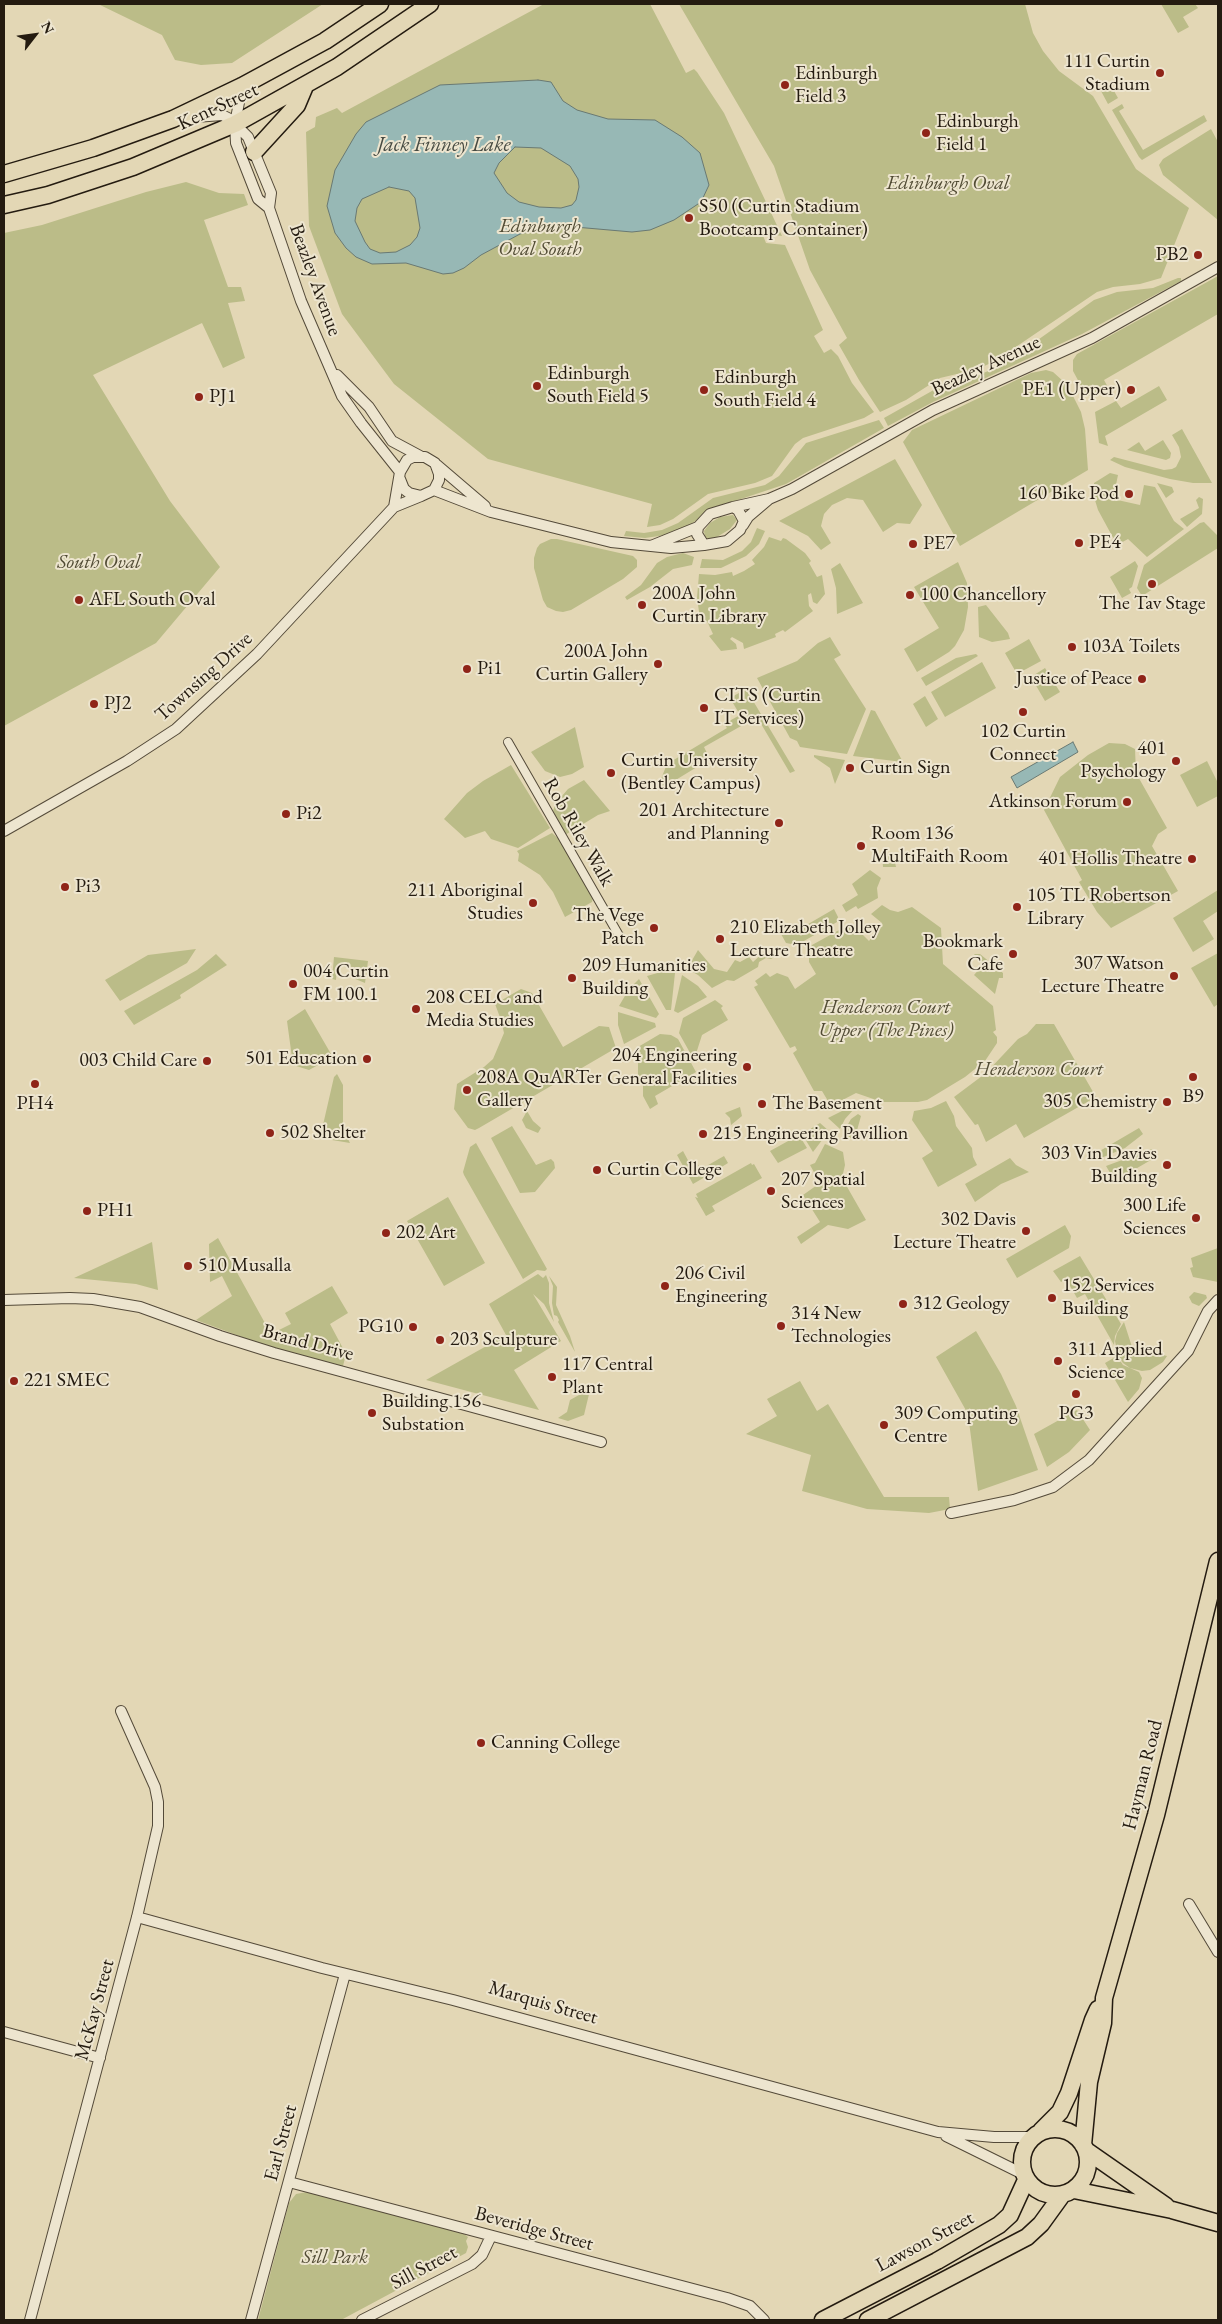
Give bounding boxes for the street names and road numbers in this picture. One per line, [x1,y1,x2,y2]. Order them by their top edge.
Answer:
street label: Kent Street [174,78,262,136]
street label: Beazley Avenue [284,221,346,339]
street label: Beazley Avenue [928,330,1044,402]
street label: Townsing Drive [150,627,258,727]
street label: Rob Riley Walk [537,773,619,891]
street label: Brand Drive [260,1319,356,1367]
street label: Hayman Road [1118,1717,1168,1833]
street label: McKay Street [70,1957,120,2063]
street label: Marquis Street [486,1976,600,2030]
street label: Earl Street [259,2102,303,2184]
street label: Beveridge Street [472,2202,596,2256]
street label: Lawson Street [872,2206,978,2278]
street label: Sill Street [387,2241,461,2295]

